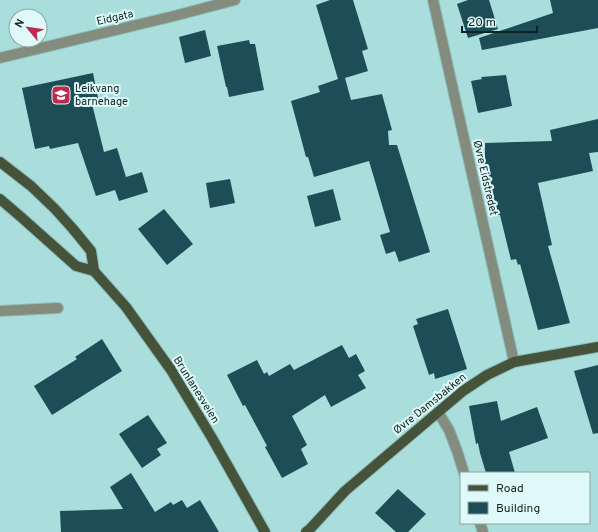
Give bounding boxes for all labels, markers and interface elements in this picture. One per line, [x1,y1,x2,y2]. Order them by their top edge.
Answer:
street label: Eidgata [95,7,135,29]
north arrow [8,8,48,48]
scale bar [462,8,537,34]
text: 20 m [468,15,496,31]
text: N [12,17,28,30]
place label: Leikvang barnehage [75,82,128,109]
school or university icon: Leikvang barnehage [50,84,72,106]
street label: Øvre Eidstredet [470,139,500,217]
street label: Brunlanesveien [170,354,222,426]
street label: Øvre Damsbakken [391,370,469,438]
legend [460,472,590,524]
text: Road [496,481,524,497]
text: Building [496,501,540,517]

